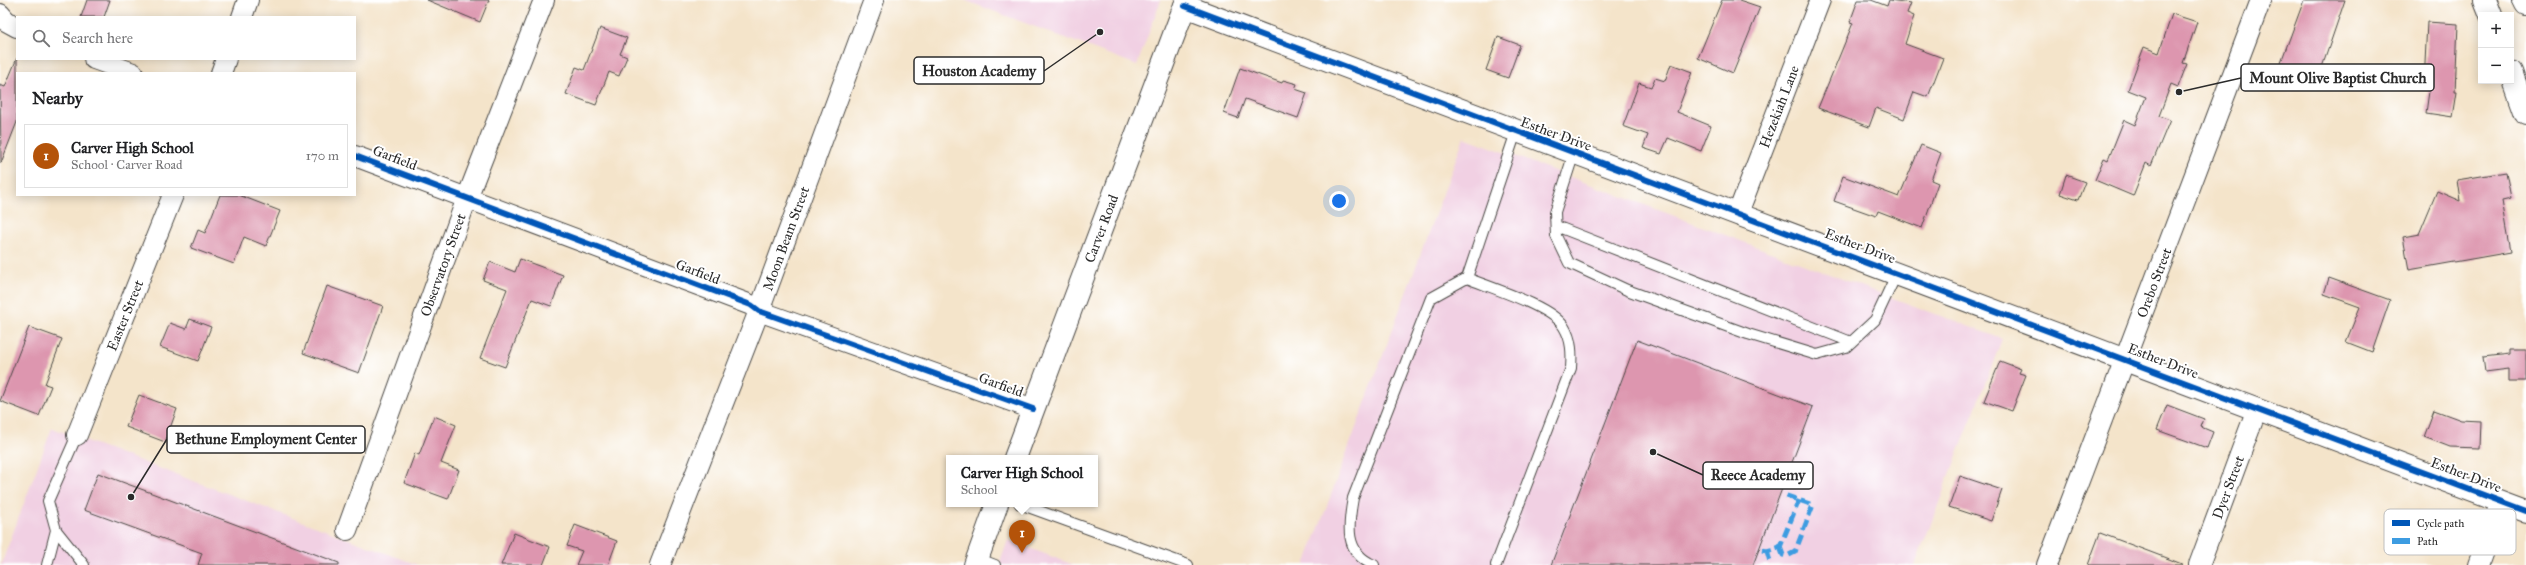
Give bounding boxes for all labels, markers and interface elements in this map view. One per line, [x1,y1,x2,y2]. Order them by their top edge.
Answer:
map controls [2478,12,2514,84]
button: + [2478,12,2514,48]
search box [16,16,356,60]
icon: search [30,27,52,49]
text: Search here [62,29,133,47]
button: − [2478,48,2514,84]
callout: Houston Academy [914,57,1044,84]
text: Houston Academy [922,62,1037,81]
street label: Hezekiah Lane [1755,63,1803,150]
callout: Mount Olive Baptist Church [2241,64,2434,91]
text: Mount Olive Baptist Church [2249,69,2427,88]
text: Nearby [32,88,83,109]
street label: Esther Drive [1518,113,1594,155]
text: Carver High School [71,139,194,157]
street label: Garfield [370,142,420,174]
text: 1 [43,148,49,164]
text: 170 m [306,148,339,164]
text: School · Carver Road [71,157,183,173]
street label: Moon Beam Street [759,184,813,293]
your location [1329,191,1349,211]
street label: Carver Road [1081,192,1122,265]
street label: Observatory Street [416,211,469,319]
street label: Esther Drive [1822,225,1898,267]
street label: Orebo Street [2133,245,2175,320]
street label: Garfield [673,256,723,288]
street label: Easter Street [103,277,147,353]
street label: Esther Drive [2125,340,2201,382]
street label: Garfield [976,369,1026,401]
callout: Bethune Employment Center [167,426,365,453]
text: Bethune Employment Center [175,430,357,449]
street label: Dyer Street [2208,453,2247,521]
street label: Esther Drive [2428,454,2504,496]
popup [946,455,1098,507]
callout: Reece Academy [1703,462,1813,489]
text: Carver High School [961,464,1083,482]
text: Reece Academy [1711,466,1806,485]
text: School [961,482,998,498]
legend [2384,509,2516,555]
text: Cycle path [2417,517,2464,530]
pin: 1 [1009,520,1035,553]
text: Path [2417,535,2438,548]

